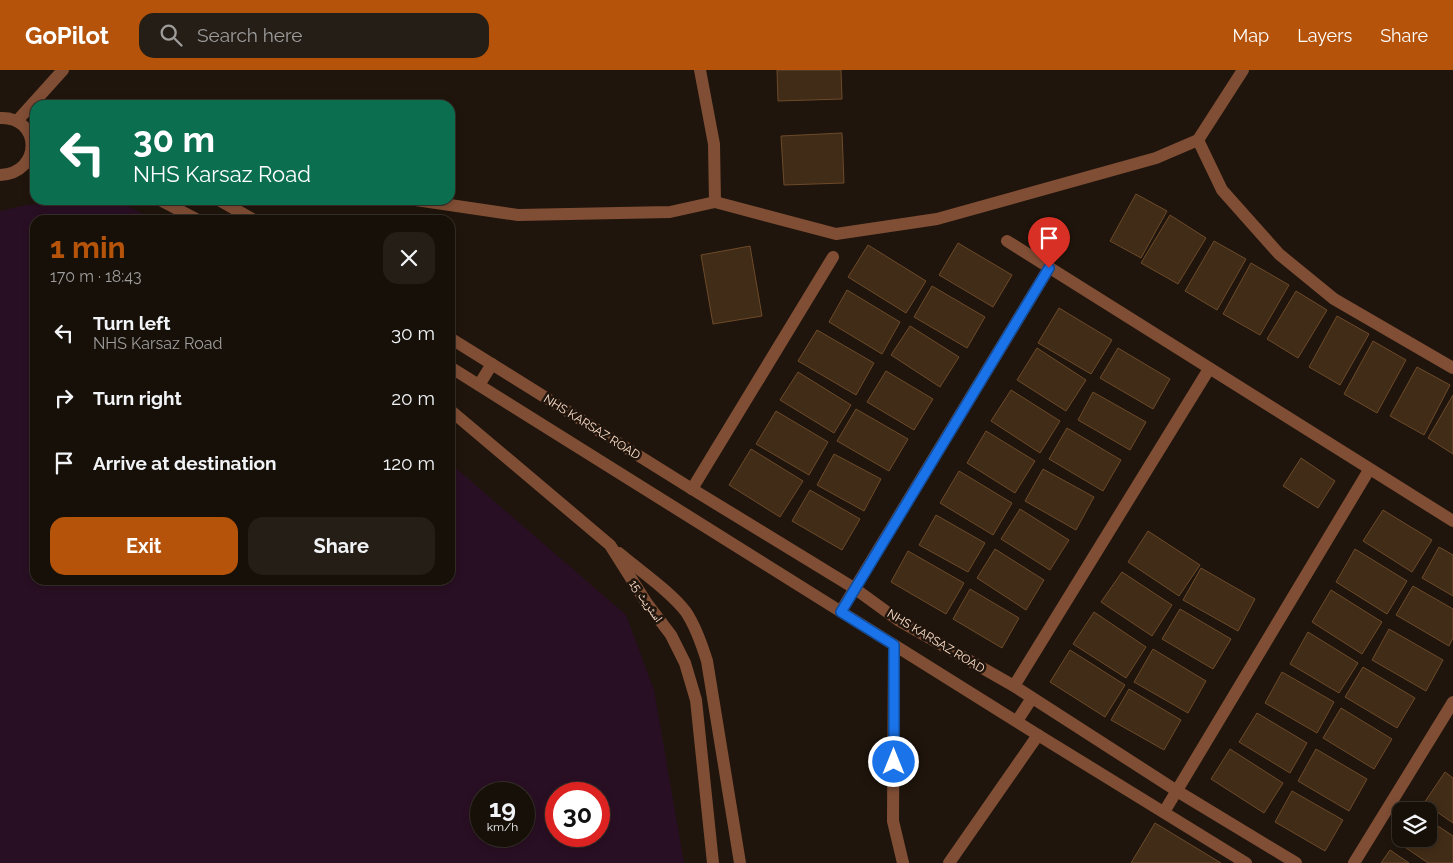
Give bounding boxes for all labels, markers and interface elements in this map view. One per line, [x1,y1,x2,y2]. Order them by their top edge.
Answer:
search box [139,13,489,58]
text: GoPilot [25,21,109,50]
icon: search [157,21,185,49]
text: Search here [197,24,303,46]
text: Map [1233,25,1269,46]
text: Layers [1297,25,1352,46]
text: Share [1380,25,1428,46]
text: 30 m [133,119,215,160]
icon: left [50,120,115,185]
text: NHS Karsaz Road [133,161,311,187]
pin [1028,217,1070,268]
icon: arrive [1035,224,1063,252]
text: 1 min [50,230,126,265]
button: close [383,232,435,284]
text: 170 m · 18:43 [50,267,142,286]
text: Turn left [93,312,170,334]
icon: left [50,319,78,347]
text: 30 m [391,322,435,344]
text: NHS Karsaz Road [93,334,222,353]
icon: right [50,384,78,412]
text: Turn right [93,387,182,409]
text: 20 m [391,387,435,409]
street label: NHS KARSAZ ROAD [541,392,643,463]
icon: arrive [50,449,78,477]
text: Arrive at destination [93,452,277,474]
text: 120 m [383,452,435,474]
button: Exit [50,517,238,575]
button: Share [248,517,435,575]
street label: اسٹریٹ 15 [626,577,666,625]
street label: NHS KARSAZ ROAD [885,606,988,676]
position arrow [867,735,919,787]
speed limit sign: 30 [545,782,610,847]
text: 19 [489,793,516,823]
map controls [1392,802,1437,847]
button: layers [1392,802,1437,847]
text: km/h [487,820,518,834]

